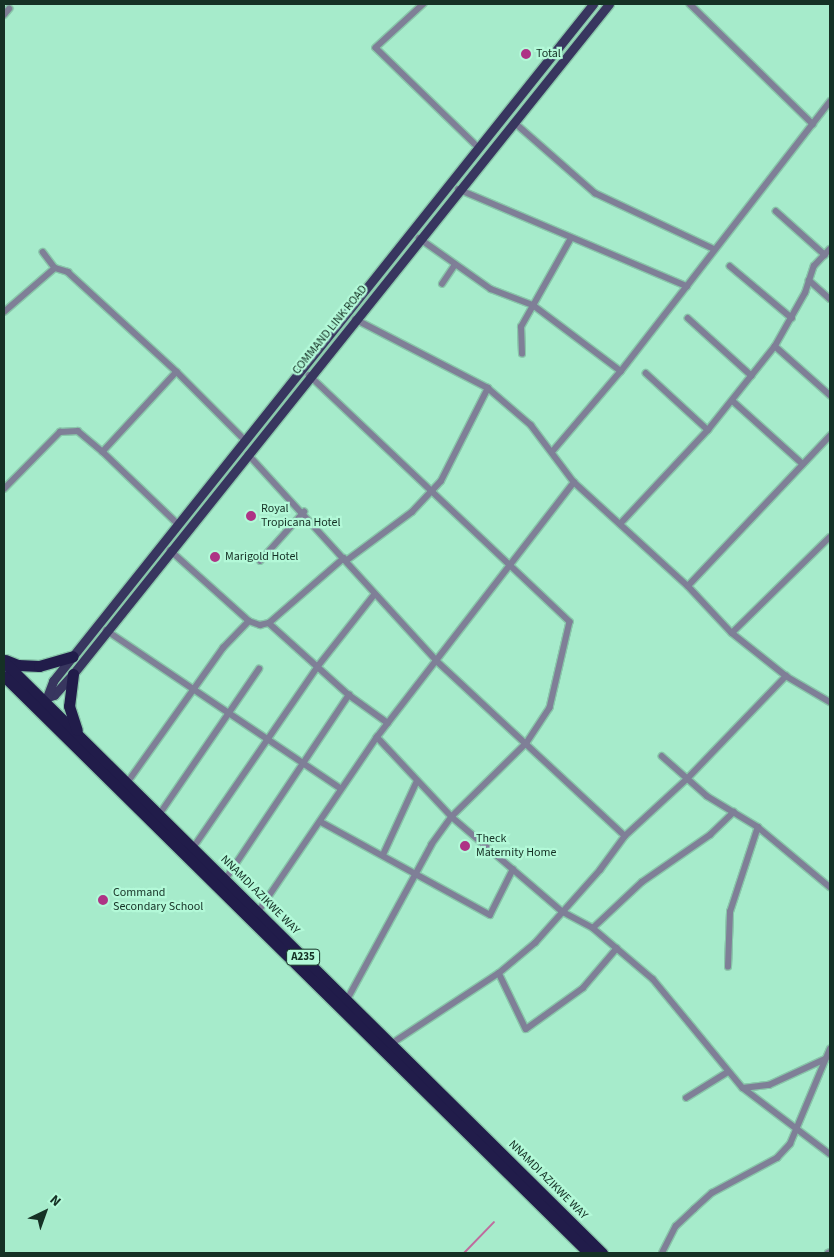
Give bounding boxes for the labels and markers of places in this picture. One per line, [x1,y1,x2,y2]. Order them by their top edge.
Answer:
place label: Total [536,47,561,61]
marker: Total [520,48,532,60]
place label: Royal Tropicana Hotel [261,502,340,530]
marker: Royal Tropicana Hotel [245,510,257,522]
place label: Marigold Hotel [225,550,298,564]
marker: Marigold Hotel [209,551,221,563]
place label: Theck Maternity Home [476,832,556,860]
marker: Theck Maternity Home [458,839,472,853]
place label: Command Secondary School [113,886,203,914]
marker: Command Secondary School [97,894,109,906]

